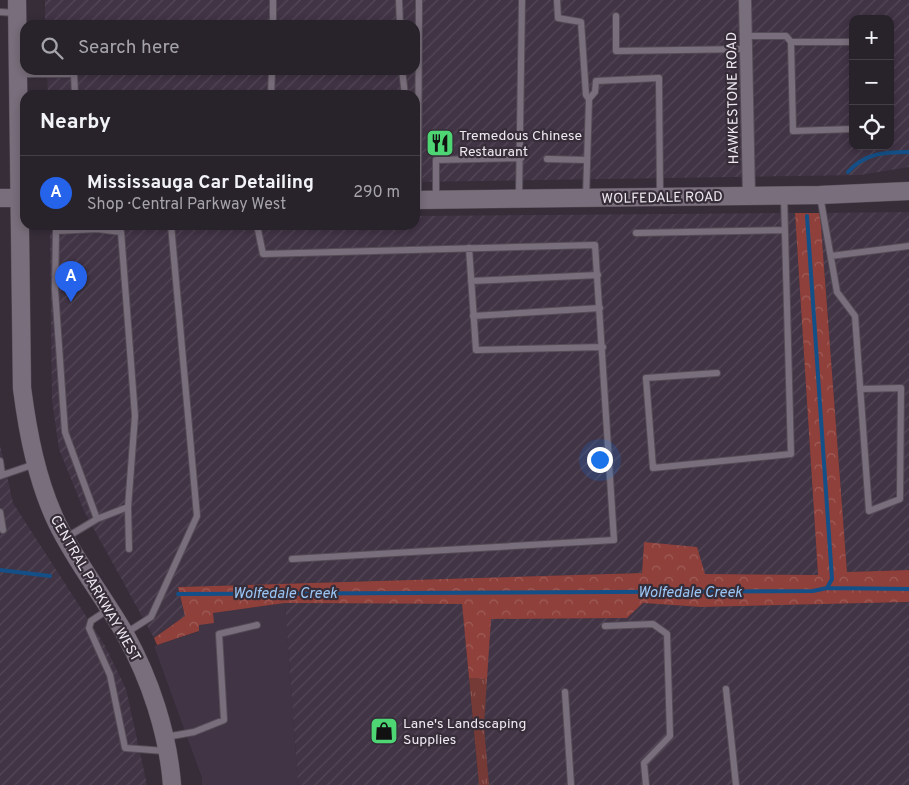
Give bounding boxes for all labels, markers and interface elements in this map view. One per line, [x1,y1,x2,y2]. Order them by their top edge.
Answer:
map controls [849,15,894,150]
button: + [849,15,894,60]
search box [20,20,420,75]
street label: HAWKESTONE ROAD [724,32,743,164]
icon: search [38,34,66,62]
text: Search here [78,36,180,60]
button: − [849,60,894,105]
button: locate [849,105,894,150]
text: Nearby [40,109,111,136]
restaurant icon: Tremedous Chinese Restaurant [425,128,455,158]
place label: Tremedous Chinese Restaurant [459,128,582,161]
text: Mississauga Car Detailing [87,171,314,195]
text: A [50,183,62,203]
text: 290 m [353,183,400,203]
street label: WOLFEDALE ROAD [601,189,723,208]
text: Shop · Central Parkway West [87,195,286,215]
pin: A [55,261,87,302]
your location [587,447,613,473]
street label: CENTRAL PARKWAY WEST [46,513,144,665]
water label: Wolfedale Creek [638,584,743,603]
water label: Wolfedale Creek [233,585,338,604]
shop icon: Lane's Landscaping Supplies [369,716,399,746]
place label: Lane's Landscaping Supplies [403,716,526,749]

